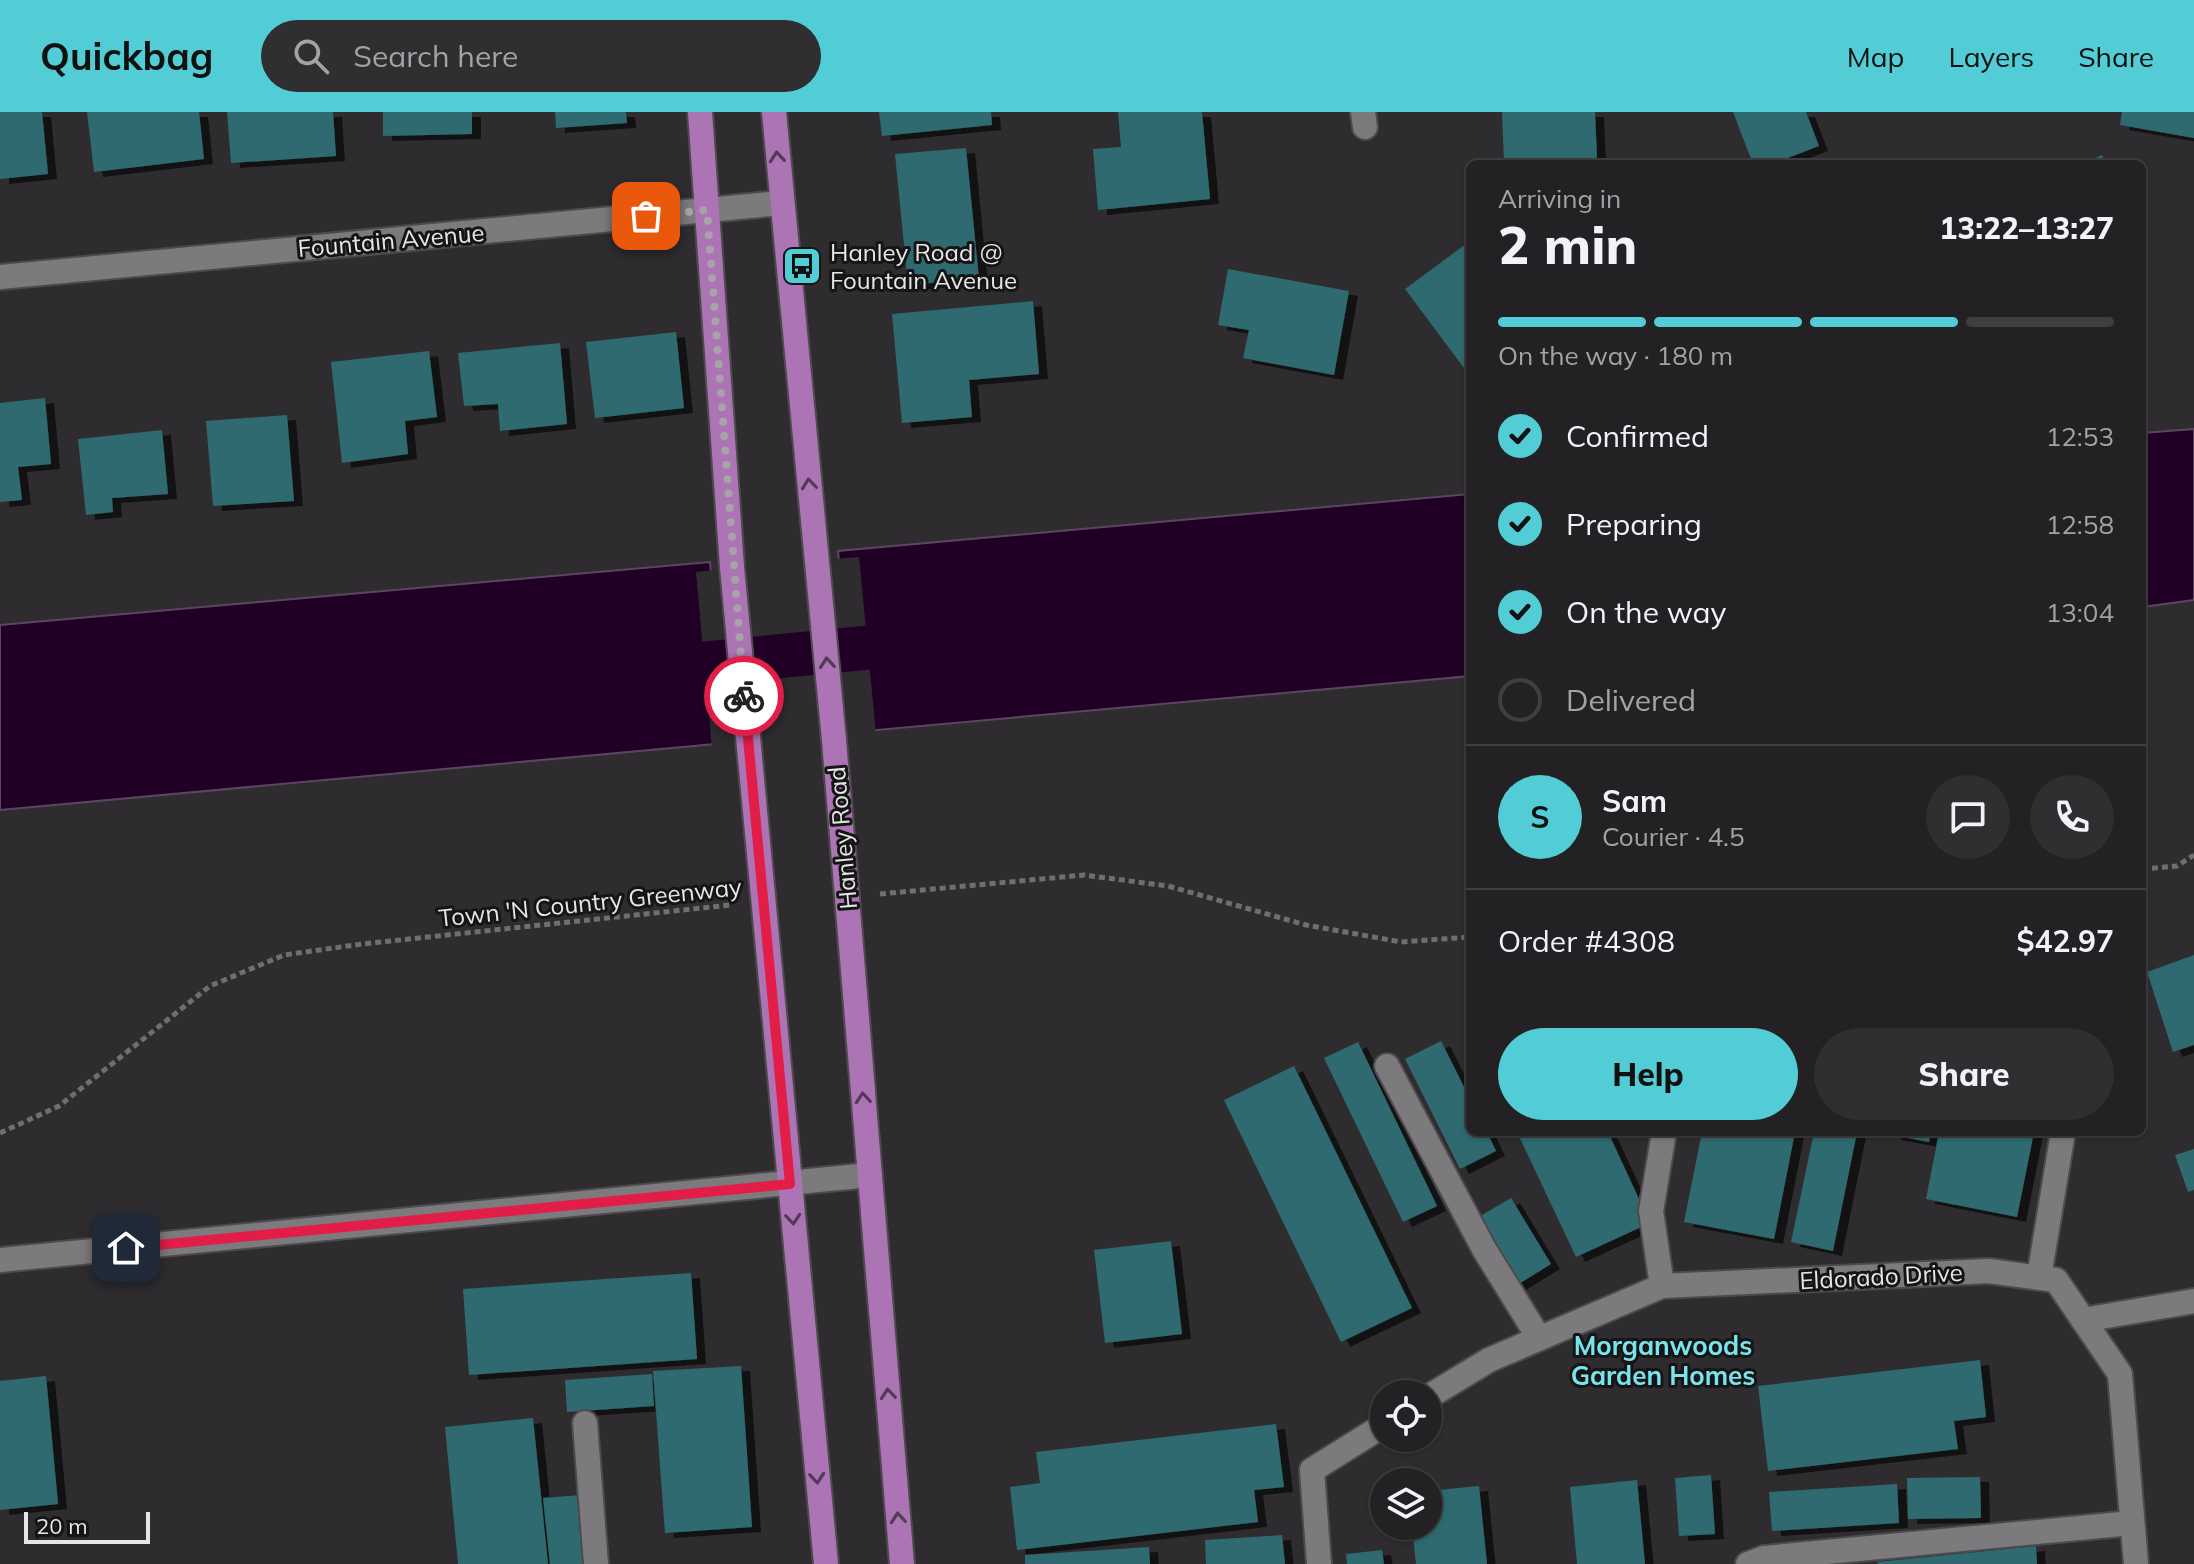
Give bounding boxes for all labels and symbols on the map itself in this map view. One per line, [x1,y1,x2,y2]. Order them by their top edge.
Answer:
one-way arrow [769,150,786,163]
pin [612,182,680,250]
street label: Fountain Avenue [297,217,485,263]
place label: Hanley Road @ Fountain Avenue [830,237,1017,295]
bus stop icon: Hanley Road @ Fountain Avenue [781,245,823,287]
one-way arrow [801,478,818,491]
courier [704,656,784,736]
one-way arrow [818,656,835,669]
street label: Hanley Road [821,765,863,911]
street label: Town 'N Country Greenway [437,871,743,933]
one-way arrow [855,1091,872,1104]
one-way arrow [784,1213,801,1226]
pin [92,1214,160,1282]
street label: Eldorado Drive [1799,1257,1963,1295]
district label: Morganwoods Garden Homes [1571,1329,1755,1392]
one-way arrow [880,1387,897,1400]
one-way arrow [809,1471,826,1484]
scale bar [24,1508,150,1544]
one-way arrow [890,1511,907,1524]

